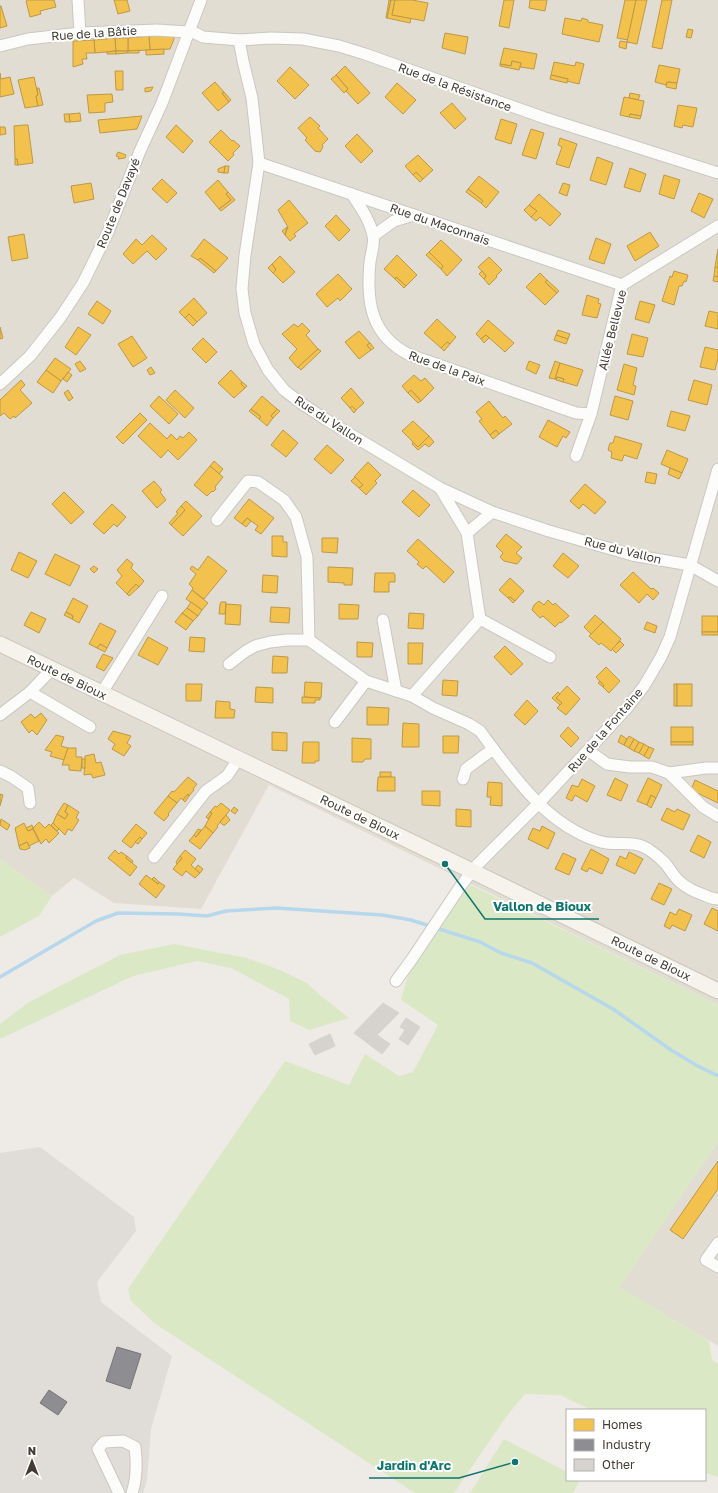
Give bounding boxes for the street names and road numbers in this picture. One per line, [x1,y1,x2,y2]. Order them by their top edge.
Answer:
street label: Rue de la Bâtie [51,23,137,43]
street label: Rue de la Résistance [396,60,514,114]
street label: Route de Davayé [93,156,143,250]
street label: Rue du Maconnais [388,200,492,248]
street label: Allée Bellevue [595,288,629,372]
street label: Rue de la Paix [407,347,488,389]
street label: Rue du Vallon [292,392,366,448]
street label: Rue du Vallon [583,533,663,567]
street label: Route de Bioux [25,651,110,703]
street label: Rue de la Fontaine [564,685,646,775]
street label: Route de Bioux [318,791,403,843]
street label: Route de Bioux [609,932,694,984]

